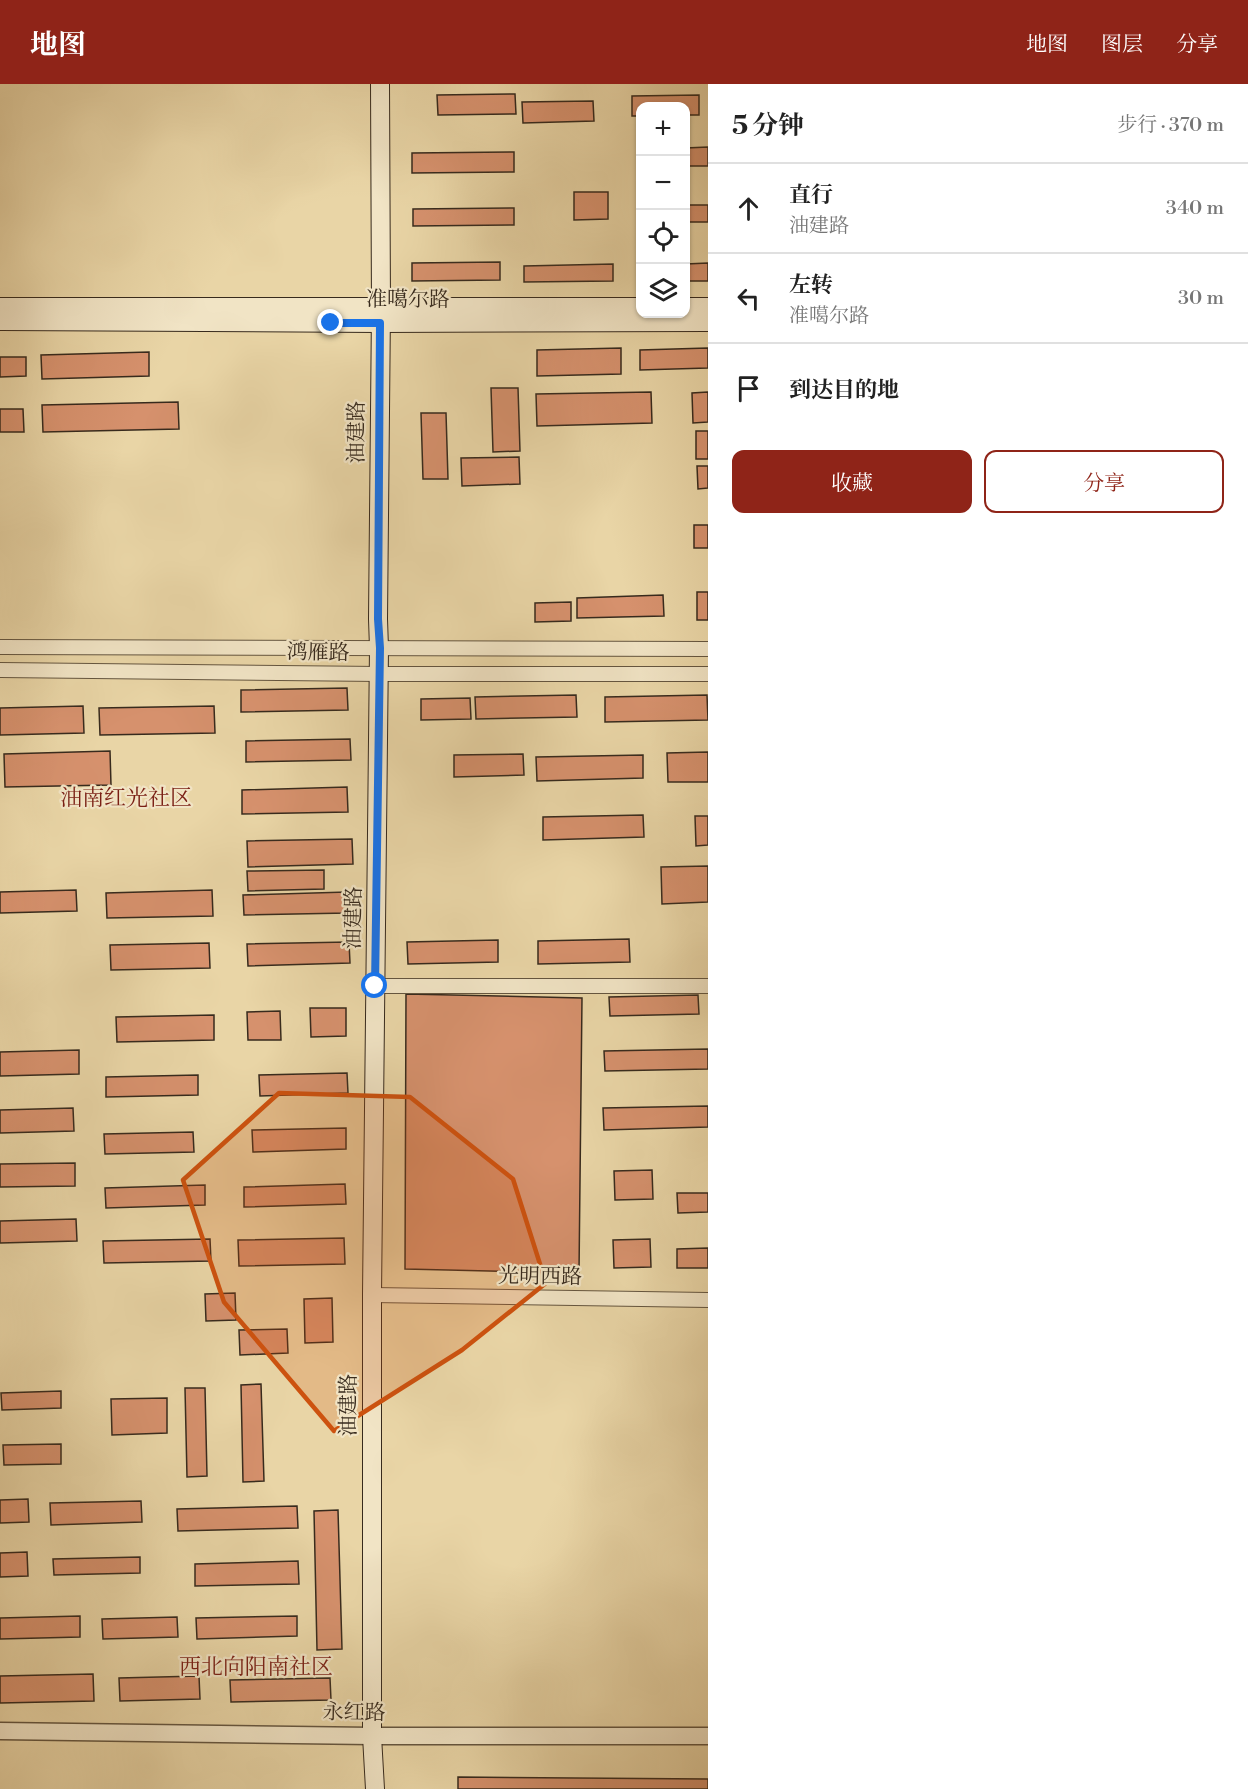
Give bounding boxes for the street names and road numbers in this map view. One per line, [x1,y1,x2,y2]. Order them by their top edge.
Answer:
street label: 准噶尔路 [366,287,450,313]
street label: 油建路 [344,401,370,464]
street label: 鸿雁路 [286,639,350,667]
street label: 油建路 [340,886,368,950]
street label: 光明西路 [498,1263,582,1291]
street label: 油建路 [336,1374,362,1437]
street label: 永红路 [322,1699,386,1727]

